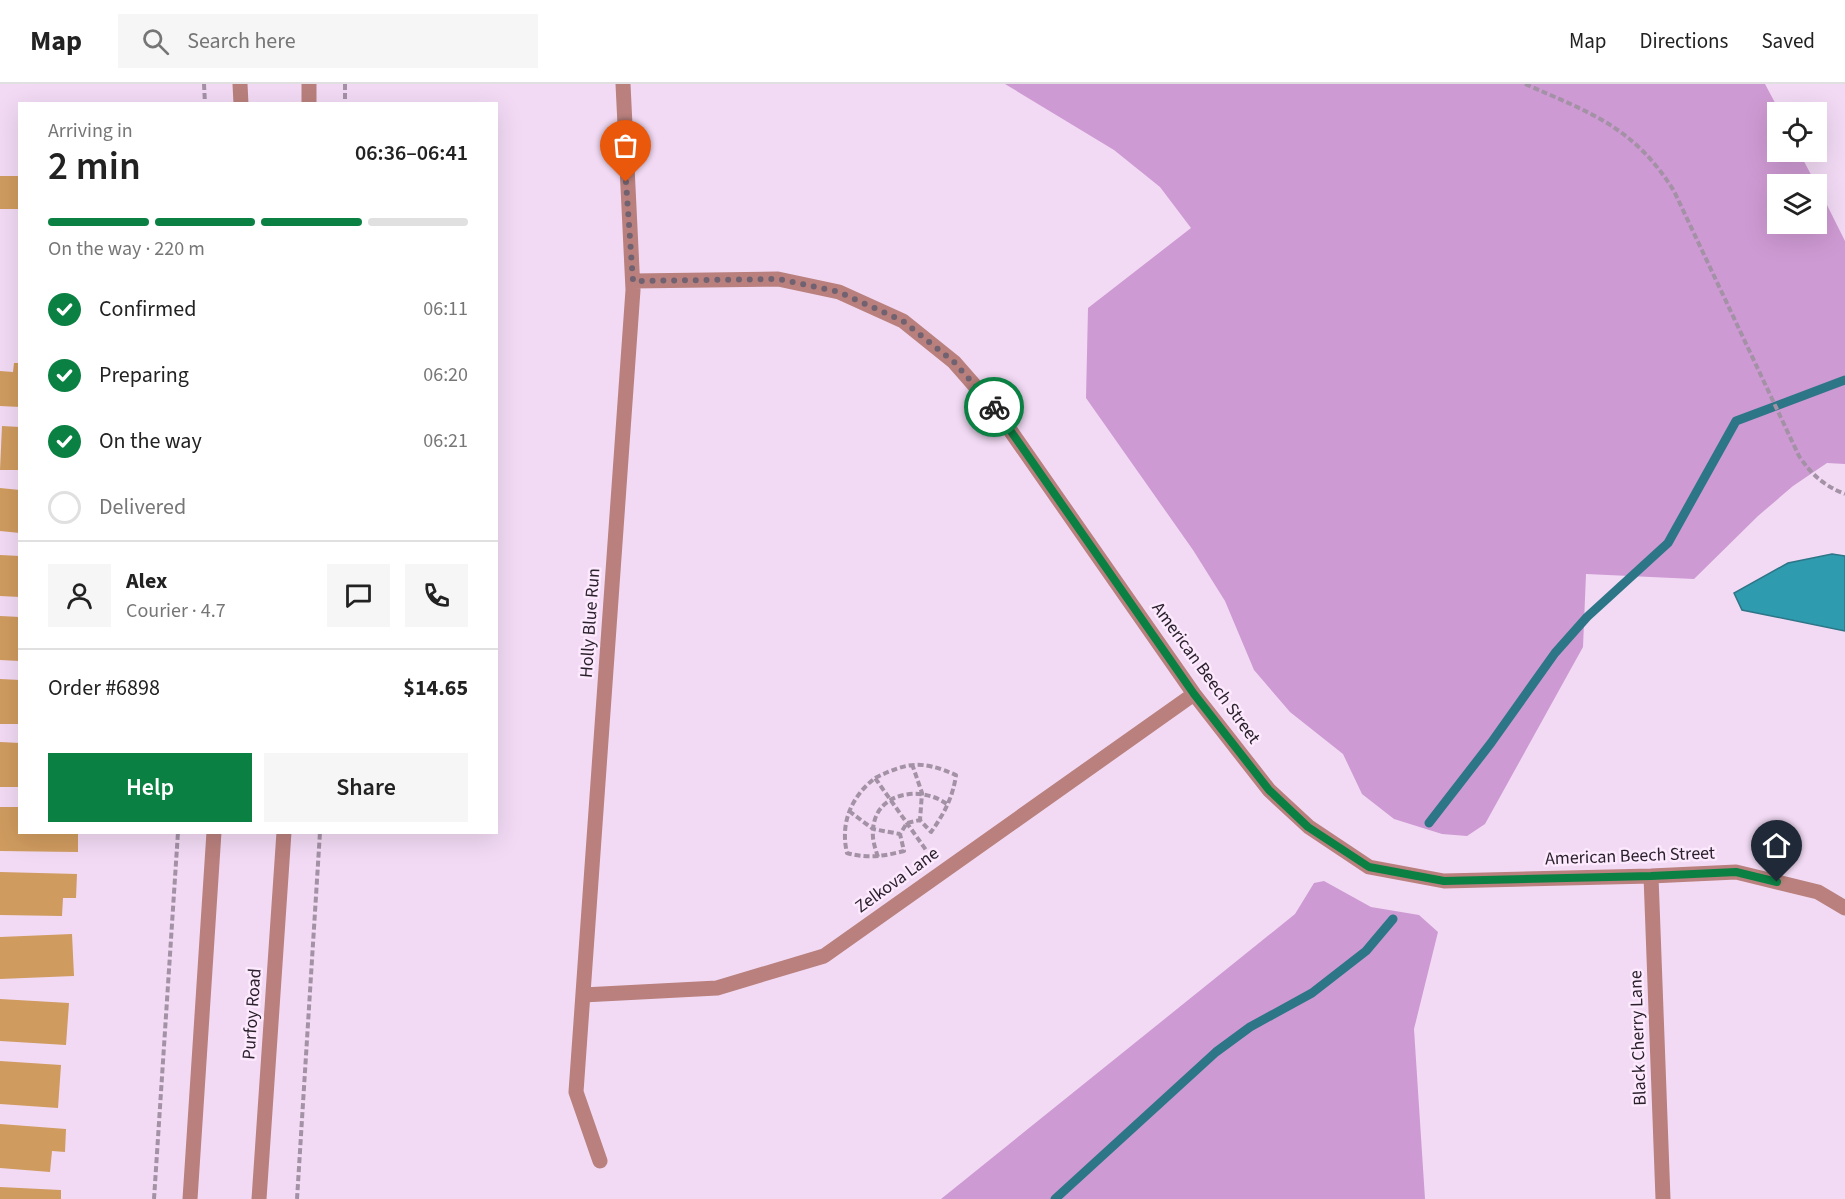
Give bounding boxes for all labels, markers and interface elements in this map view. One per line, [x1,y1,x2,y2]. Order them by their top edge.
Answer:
search box [118,14,538,68]
text: Map [30,21,82,61]
icon: search [139,25,172,58]
text: Search here [187,25,296,57]
text: Map [1569,26,1607,56]
text: Directions [1640,26,1728,56]
text: Saved [1761,26,1815,56]
map controls [1767,102,1827,234]
button: locate [1767,102,1827,162]
text: Arriving in [48,117,133,145]
pin [600,120,651,182]
icon: bag [609,129,642,162]
text: 06:36–06:41 [355,137,468,169]
text: 2 min [48,139,141,195]
button: layers [1767,174,1827,234]
text: On the way · 220 m [48,235,205,263]
icon: check [48,293,81,326]
text: Confirmed [99,293,196,325]
text: 06:11 [423,295,468,323]
icon: check [48,359,81,392]
text: Preparing [99,359,189,391]
text: 06:20 [423,361,468,389]
courier [964,377,1024,437]
icon: bike [978,391,1011,424]
icon: check [48,425,81,458]
text: On the way [99,425,202,457]
text: 06:21 [423,427,468,455]
text: Delivered [99,491,186,523]
button: person [48,564,111,627]
button: chat [327,564,390,627]
button: phone [405,564,468,627]
text: Alex [126,565,167,597]
street label: Holly Blue Run [574,567,606,679]
text: Courier · 4.7 [126,597,226,625]
street label: American Beech Street [1146,597,1266,749]
text: Order #6898 [48,672,160,704]
text: $14.65 [403,672,468,704]
button: Help [48,753,252,822]
button: Share [264,753,468,822]
pin [1751,820,1802,882]
icon: home [1760,829,1793,862]
street label: Zelkova Lane [850,841,944,919]
street label: American Beech Street [1545,841,1715,871]
street label: Purfoy Road [236,967,268,1061]
street label: Black Cherry Lane [1623,970,1653,1106]

